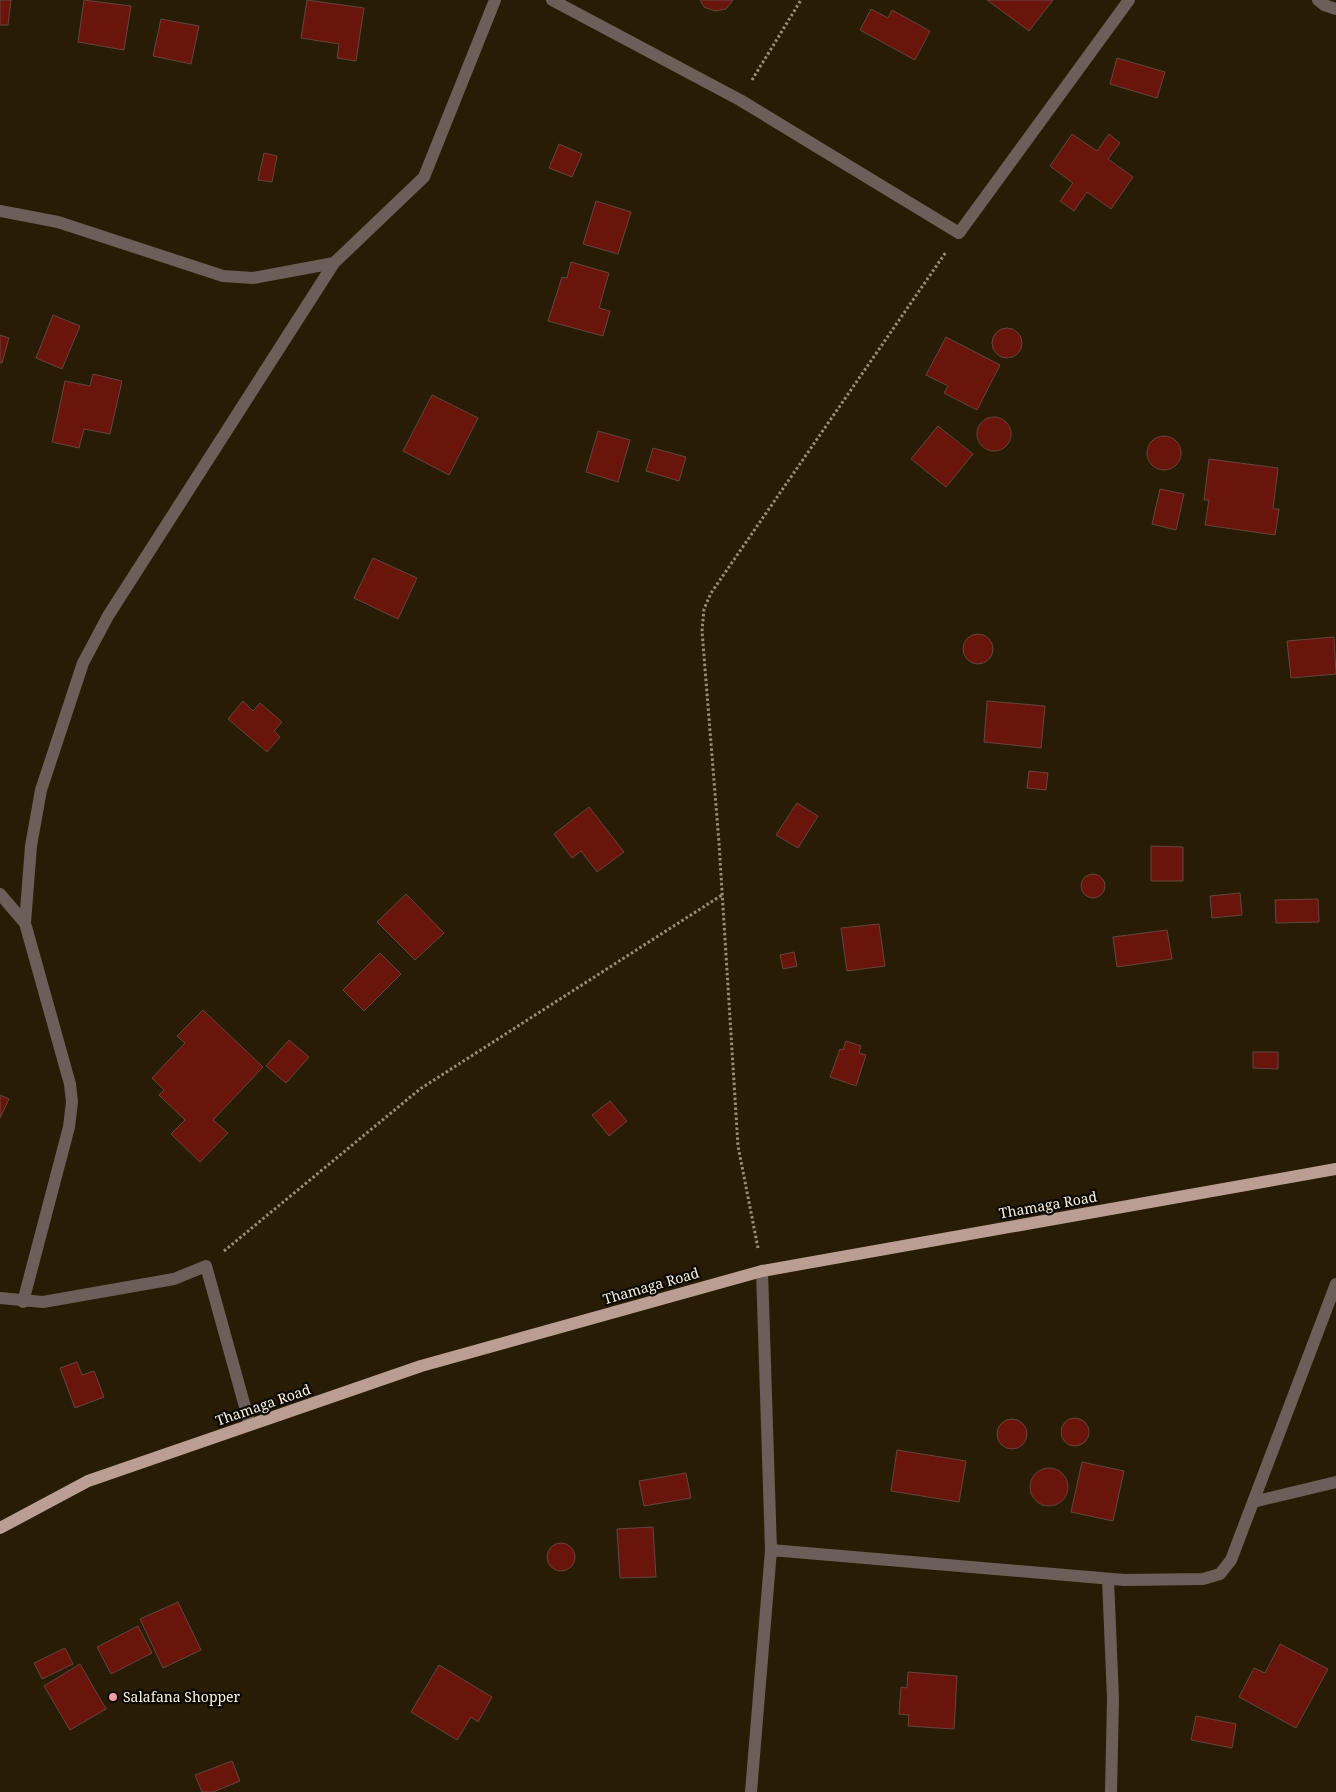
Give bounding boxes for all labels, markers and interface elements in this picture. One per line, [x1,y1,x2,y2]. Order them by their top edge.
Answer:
street label: Thamaga Road [997,1186,1099,1222]
street label: Thamaga Road [601,1263,702,1308]
street label: Thamaga Road [213,1379,313,1430]
place label: Salafana Shopper [123,1687,241,1706]
marker: Salafana Shopper [107,1691,119,1703]

